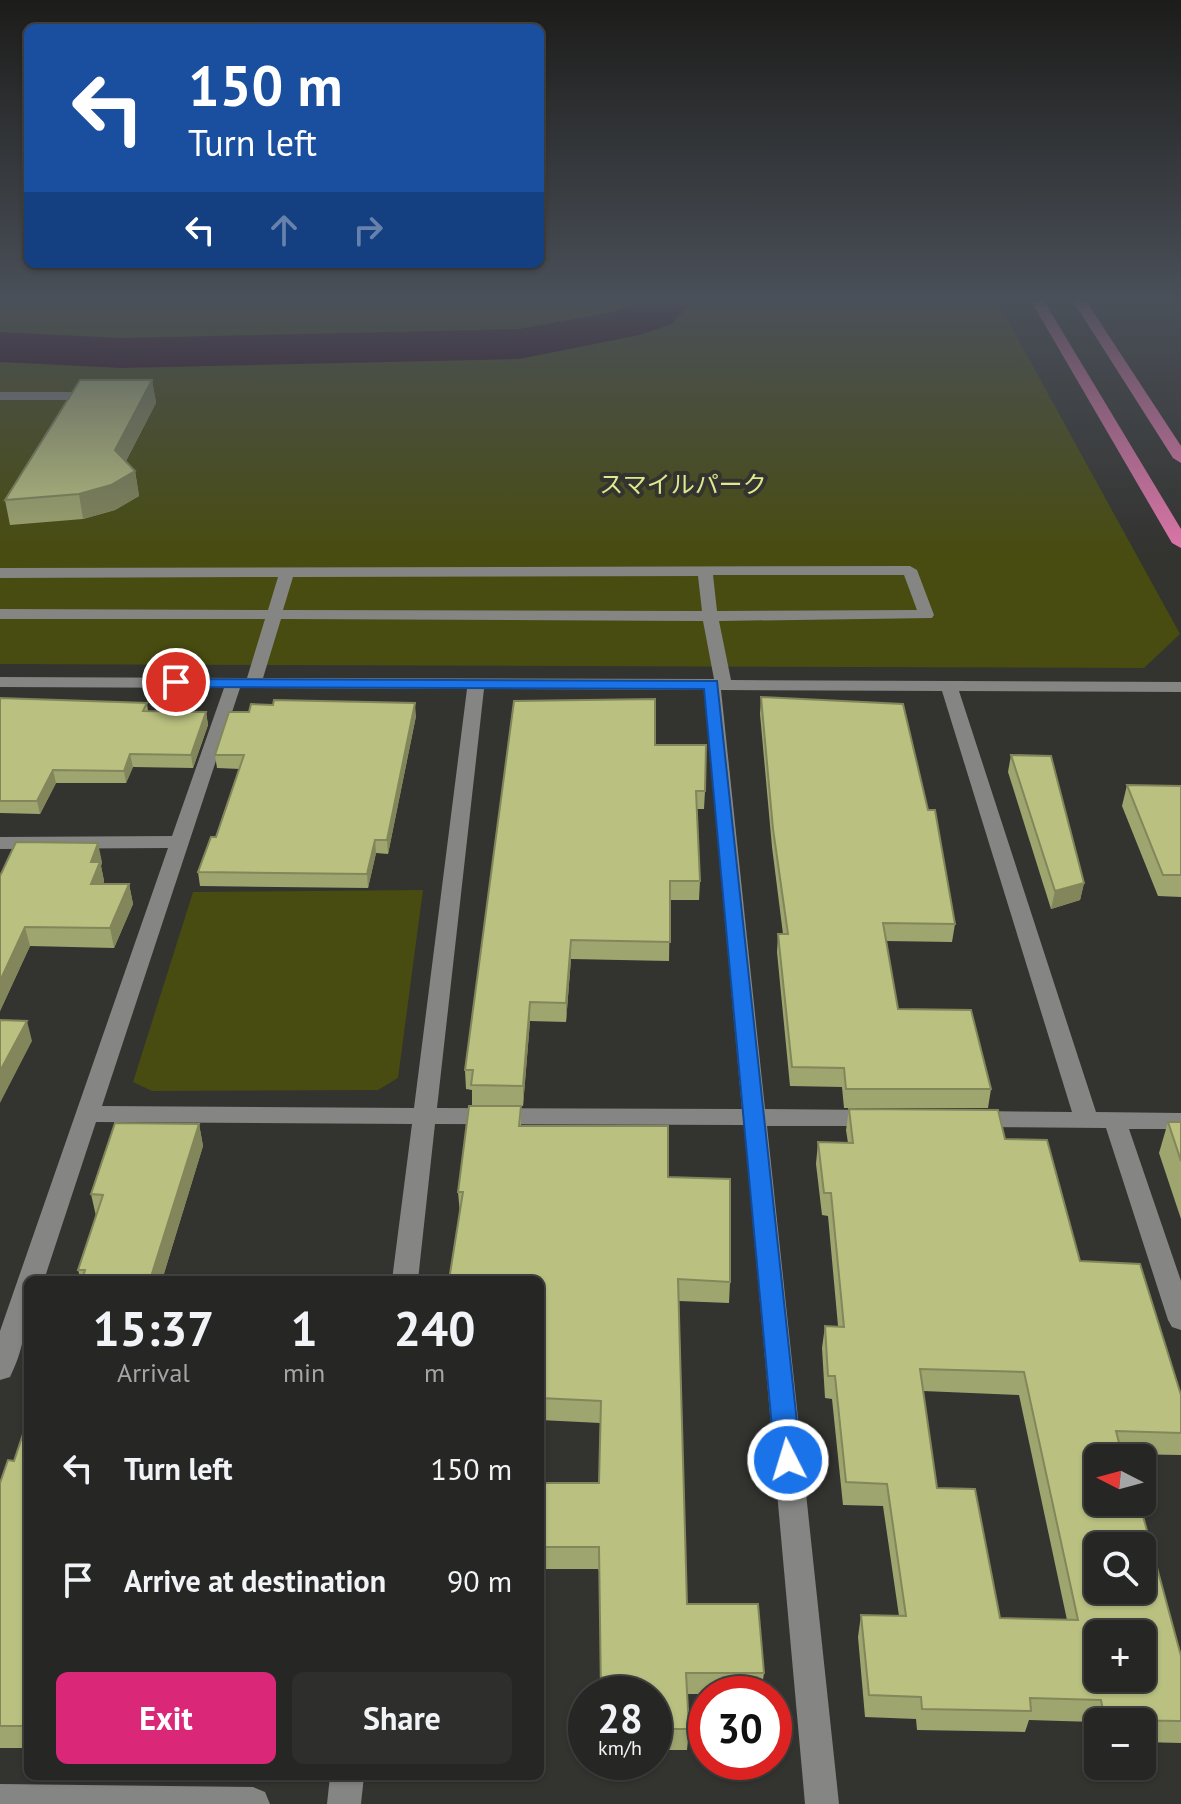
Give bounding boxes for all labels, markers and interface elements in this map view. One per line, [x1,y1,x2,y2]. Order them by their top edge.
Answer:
text: 150 m [188,49,343,121]
icon: left [56,56,160,160]
text: Turn left [188,119,317,166]
icon: left [178,208,222,252]
icon: ahead [262,208,306,252]
icon: right [346,208,390,252]
park label: スマイルパーク [599,469,767,500]
pin [142,648,210,716]
icon: arrive [154,660,198,704]
text: 15:37 [93,1297,214,1359]
text: 1 [290,1297,318,1359]
text: 240 [394,1297,475,1359]
text: Arrival [117,1356,190,1389]
text: min [283,1356,325,1389]
text: m [424,1356,445,1389]
position arrow [746,1418,830,1502]
north arrow [1084,1444,1156,1516]
map controls [1084,1444,1156,1780]
icon: left [56,1446,100,1490]
text: Turn left [124,1449,232,1488]
text: 150 m [431,1449,512,1488]
button: search [1084,1532,1156,1604]
icon: arrive [56,1558,100,1602]
text: Arrive at destination [124,1561,386,1600]
text: 90 m [447,1561,512,1600]
button: + [1084,1620,1156,1692]
button: Exit [56,1672,276,1764]
button: Share [292,1672,512,1764]
speed limit sign: 30 [688,1676,792,1780]
text: 28 [597,1692,643,1744]
button: − [1084,1708,1156,1780]
text: km/h [598,1735,642,1761]

